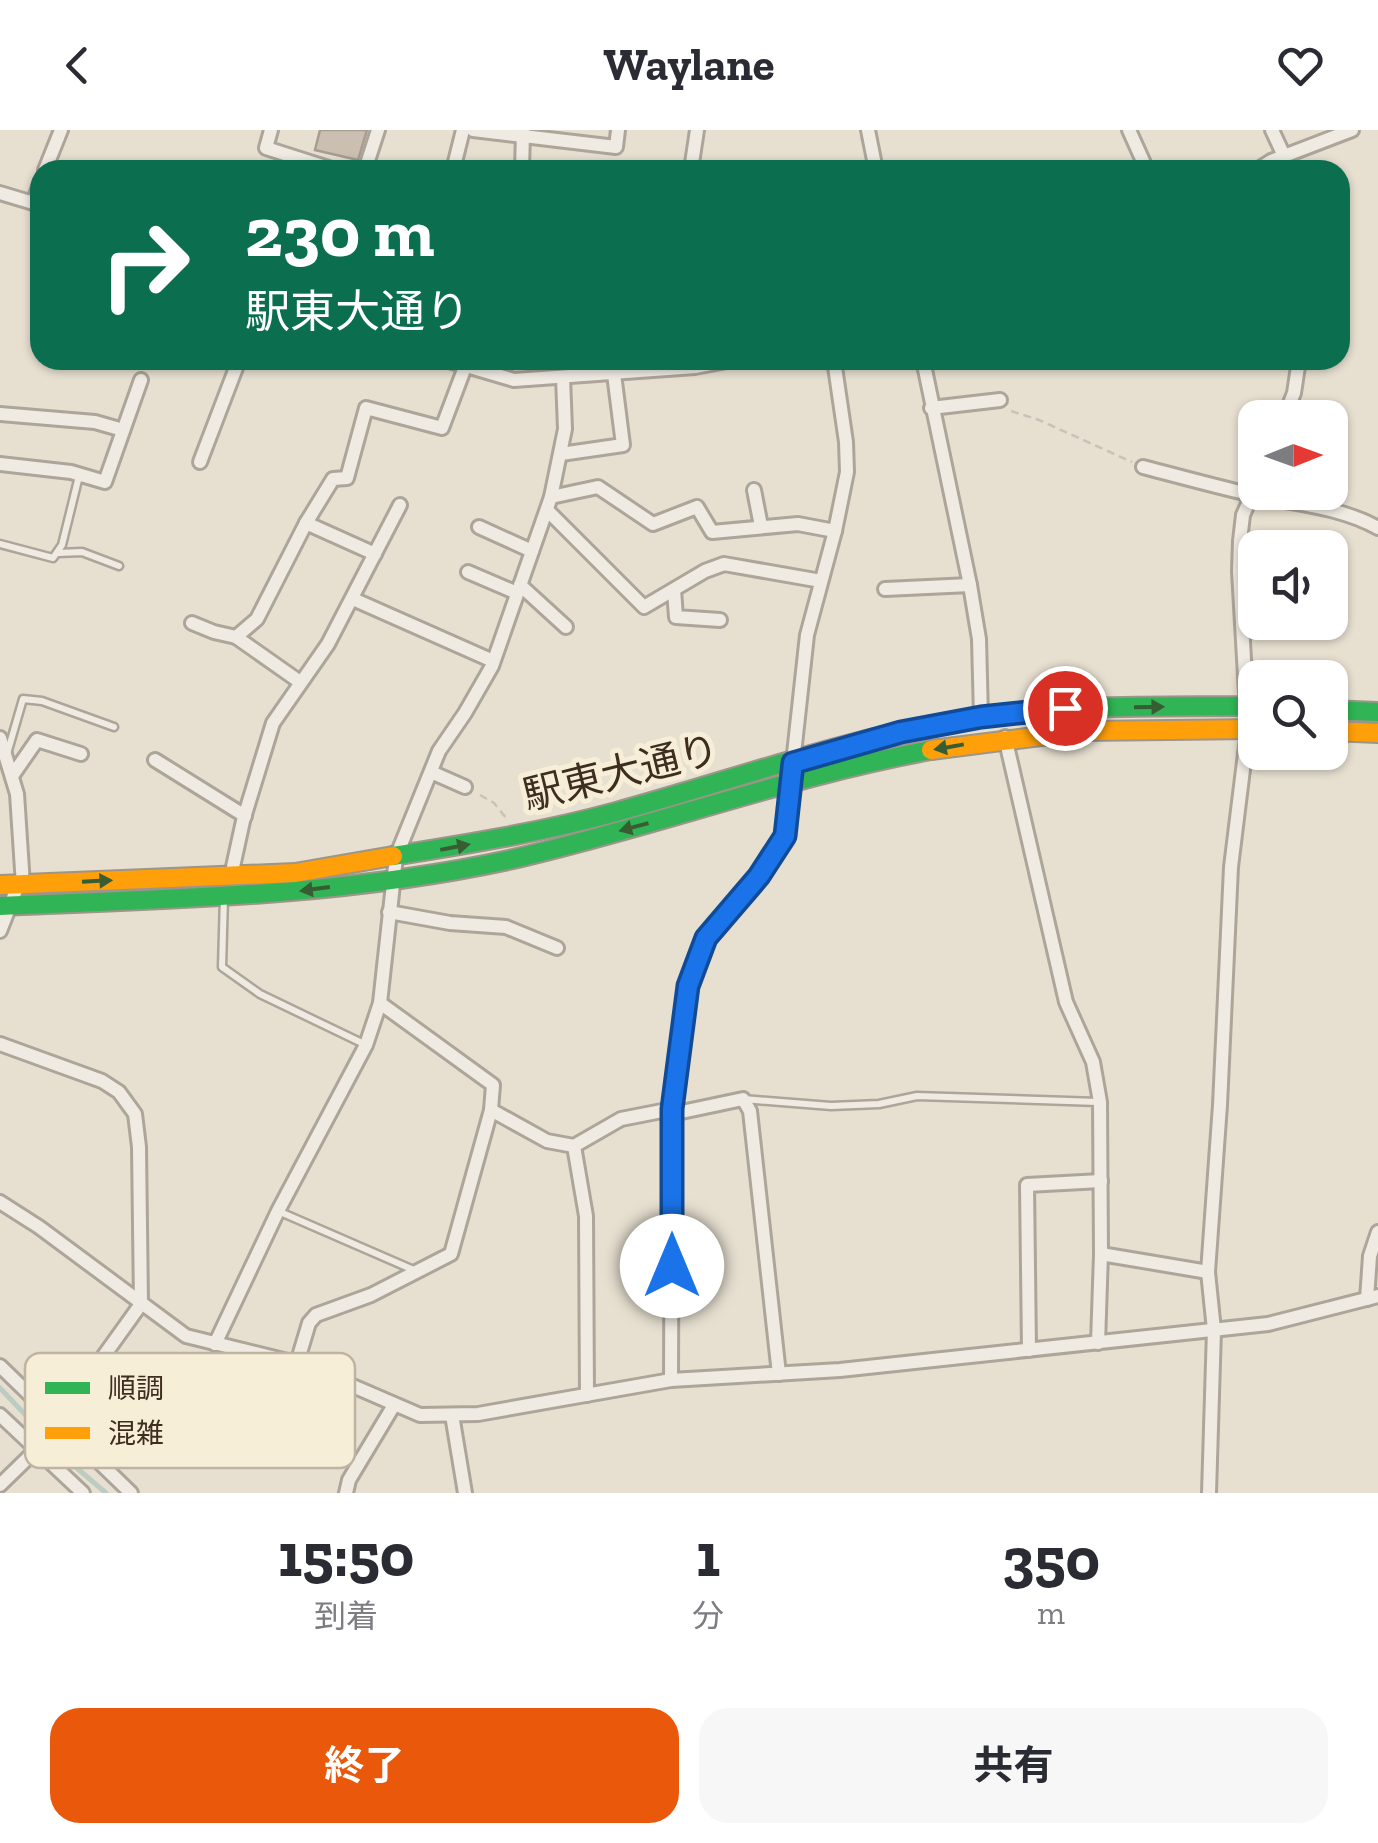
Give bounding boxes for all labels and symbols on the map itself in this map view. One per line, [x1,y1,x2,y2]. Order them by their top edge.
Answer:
north arrow [1238,400,1348,510]
pin [1023,666,1108,751]
one-way arrow [1133,699,1165,715]
street label: 駅東大通り [518,725,724,819]
one-way arrow [932,740,964,755]
one-way arrow [618,819,649,835]
one-way arrow [440,838,471,854]
one-way arrow [82,873,114,889]
one-way arrow [299,882,331,898]
position arrow [620,1214,724,1318]
legend [25,1353,355,1468]
text: 順調 [108,1372,164,1405]
text: 混雑 [108,1417,164,1450]

